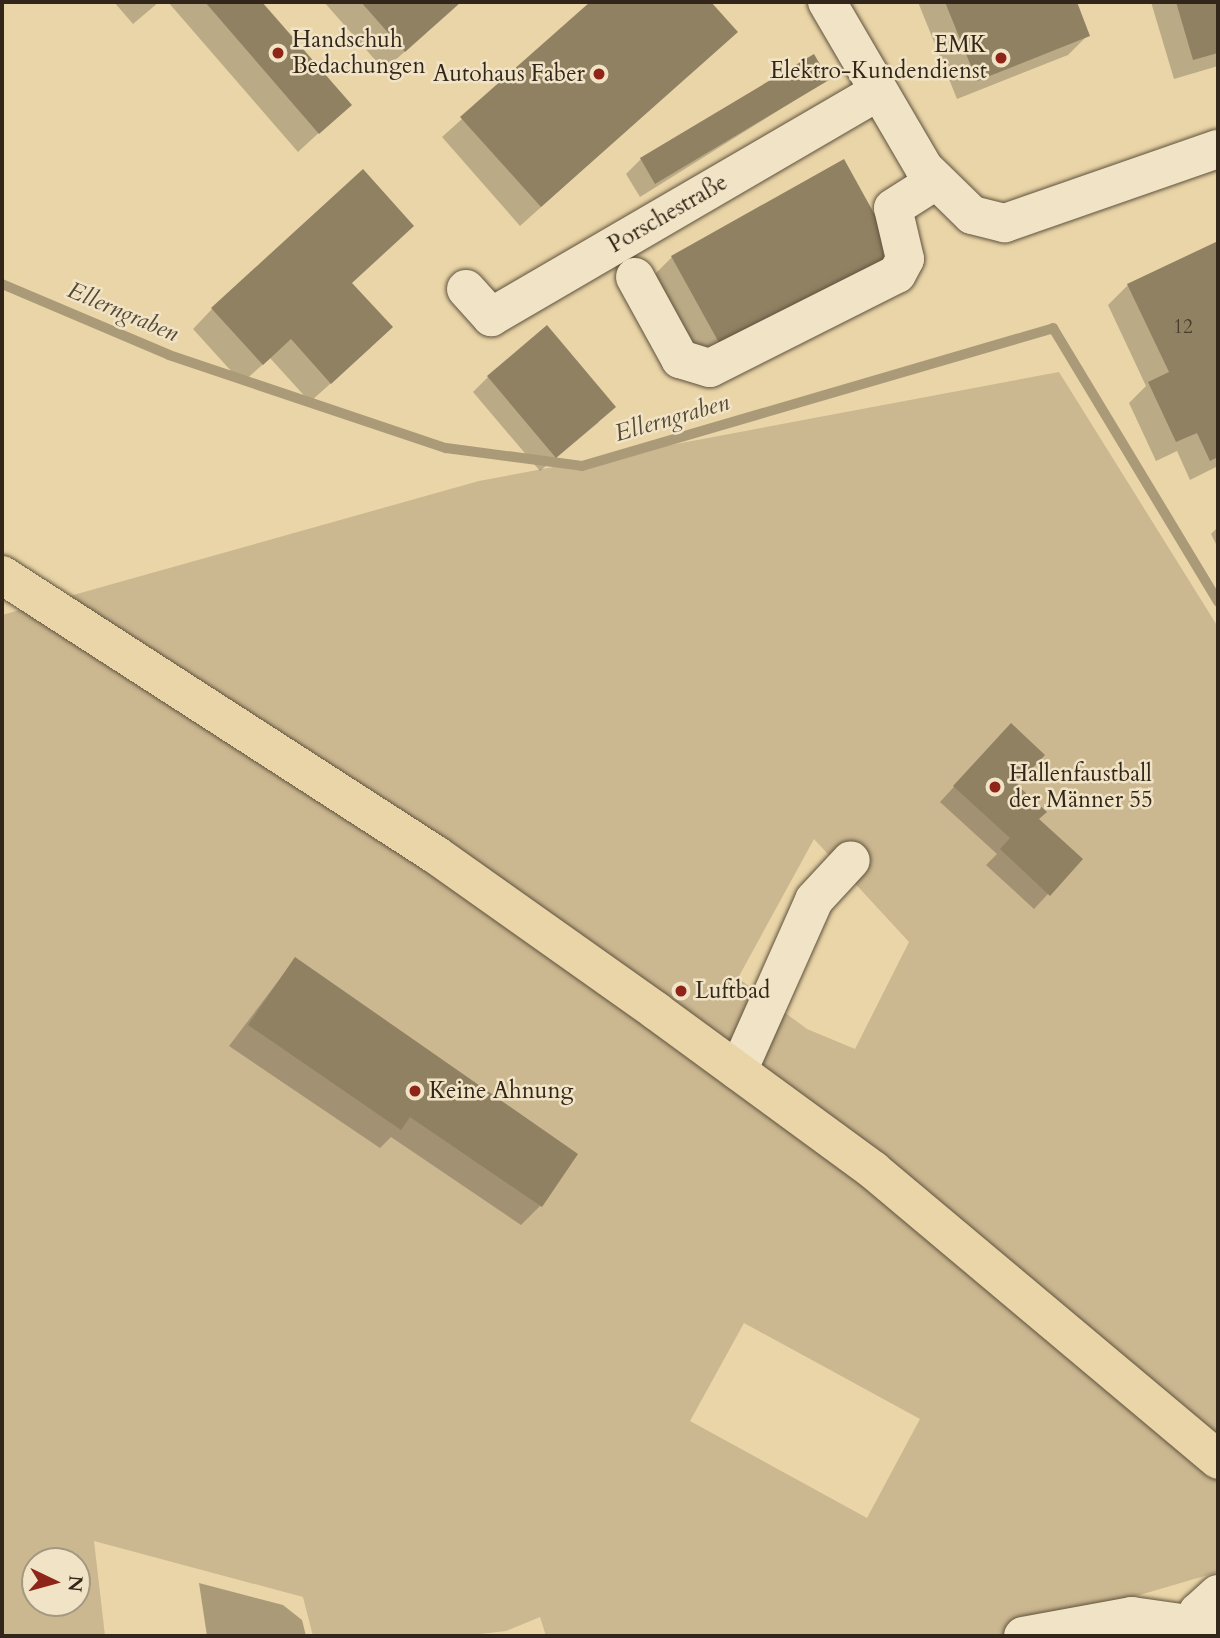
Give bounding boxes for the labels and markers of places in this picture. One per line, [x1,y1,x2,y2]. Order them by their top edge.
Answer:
place label: Handschuh Bedachungen [292,26,425,80]
place label: EMK Elektro-Kundendienst [770,31,987,85]
marker: Handschuh Bedachungen [270,45,286,61]
marker: EMK Elektro-Kundendienst [993,50,1009,66]
place label: Autohaus Faber [433,60,585,88]
marker: Autohaus Faber [591,66,607,82]
place label: Hallenfaustball der Männer 55 [1009,760,1153,814]
marker: Hallenfaustball der Männer 55 [987,779,1003,795]
place label: Luftbad [695,977,770,1005]
marker: Luftbad [673,983,689,999]
place label: Keine Ahnung [429,1077,573,1105]
marker: Keine Ahnung [407,1083,423,1099]

